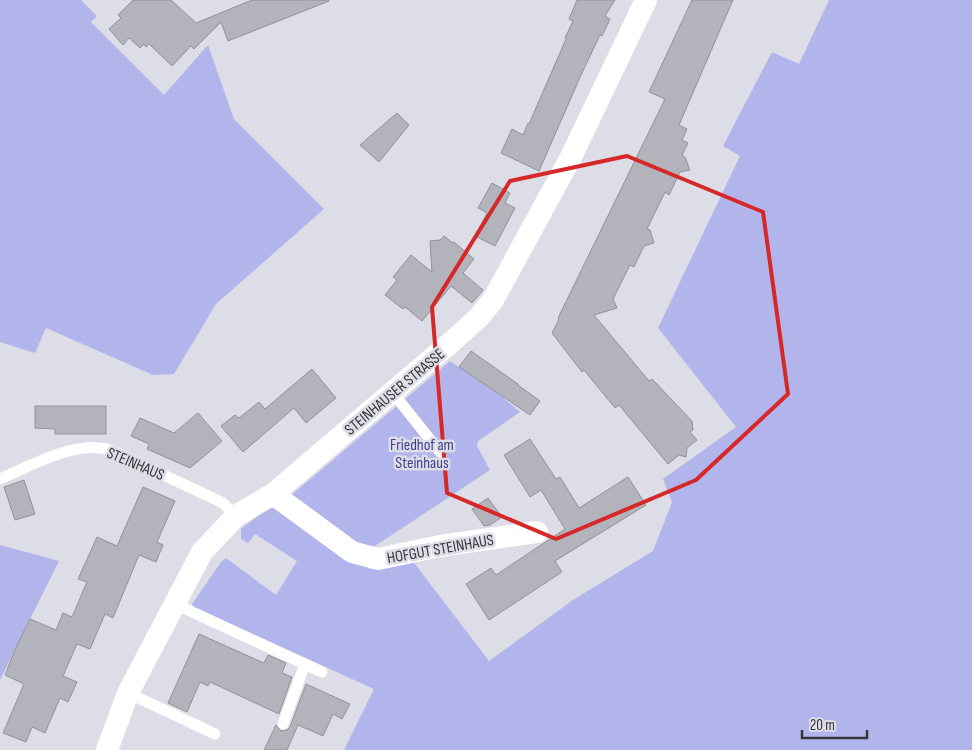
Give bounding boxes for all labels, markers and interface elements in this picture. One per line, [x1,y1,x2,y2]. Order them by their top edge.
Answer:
street label: STEINHAUSER STRASSE [341,345,449,440]
park label: Friedhof am Steinhaus [390,436,454,473]
street label: STEINHAUS [104,444,167,485]
street label: HOFGUT STEINHAUS [385,531,495,568]
scale bar [802,708,867,740]
text: 20 m [810,716,835,735]

